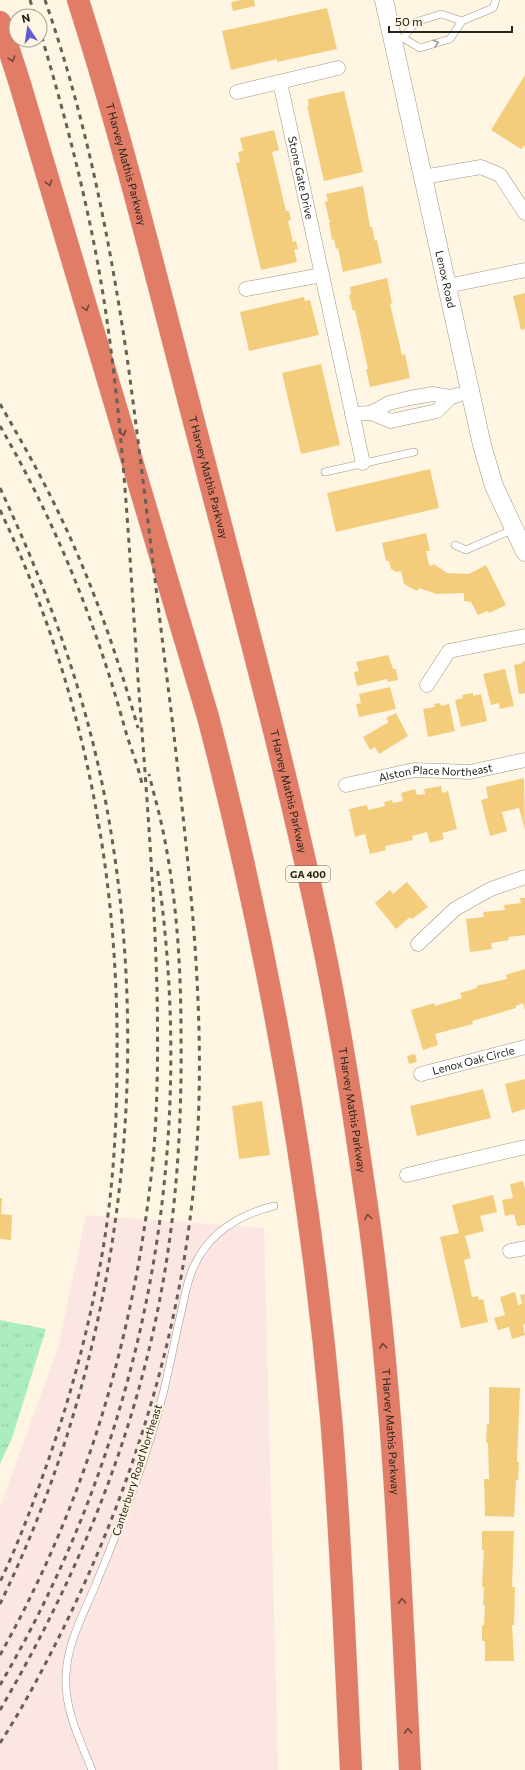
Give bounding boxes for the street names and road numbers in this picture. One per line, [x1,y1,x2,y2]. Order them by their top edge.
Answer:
street label: T Harvey Mathis Parkway [103,101,150,227]
street label: Stone Gate Drive [286,135,317,220]
street label: Lenox Road [433,249,459,309]
street label: T Harvey Mathis Parkway [187,414,231,540]
street label: T Harvey Mathis Parkway [268,728,310,855]
street label: Alston Place Northeast [377,760,494,784]
road number: GA 400 [286,866,330,882]
street label: Lenox Oak Circle [431,1043,516,1077]
street label: T Harvey Mathis Parkway [337,1046,369,1174]
street label: T Harvey Mathis Parkway [380,1368,402,1495]
street label: Canterbury Road Northeast [109,1402,164,1537]

